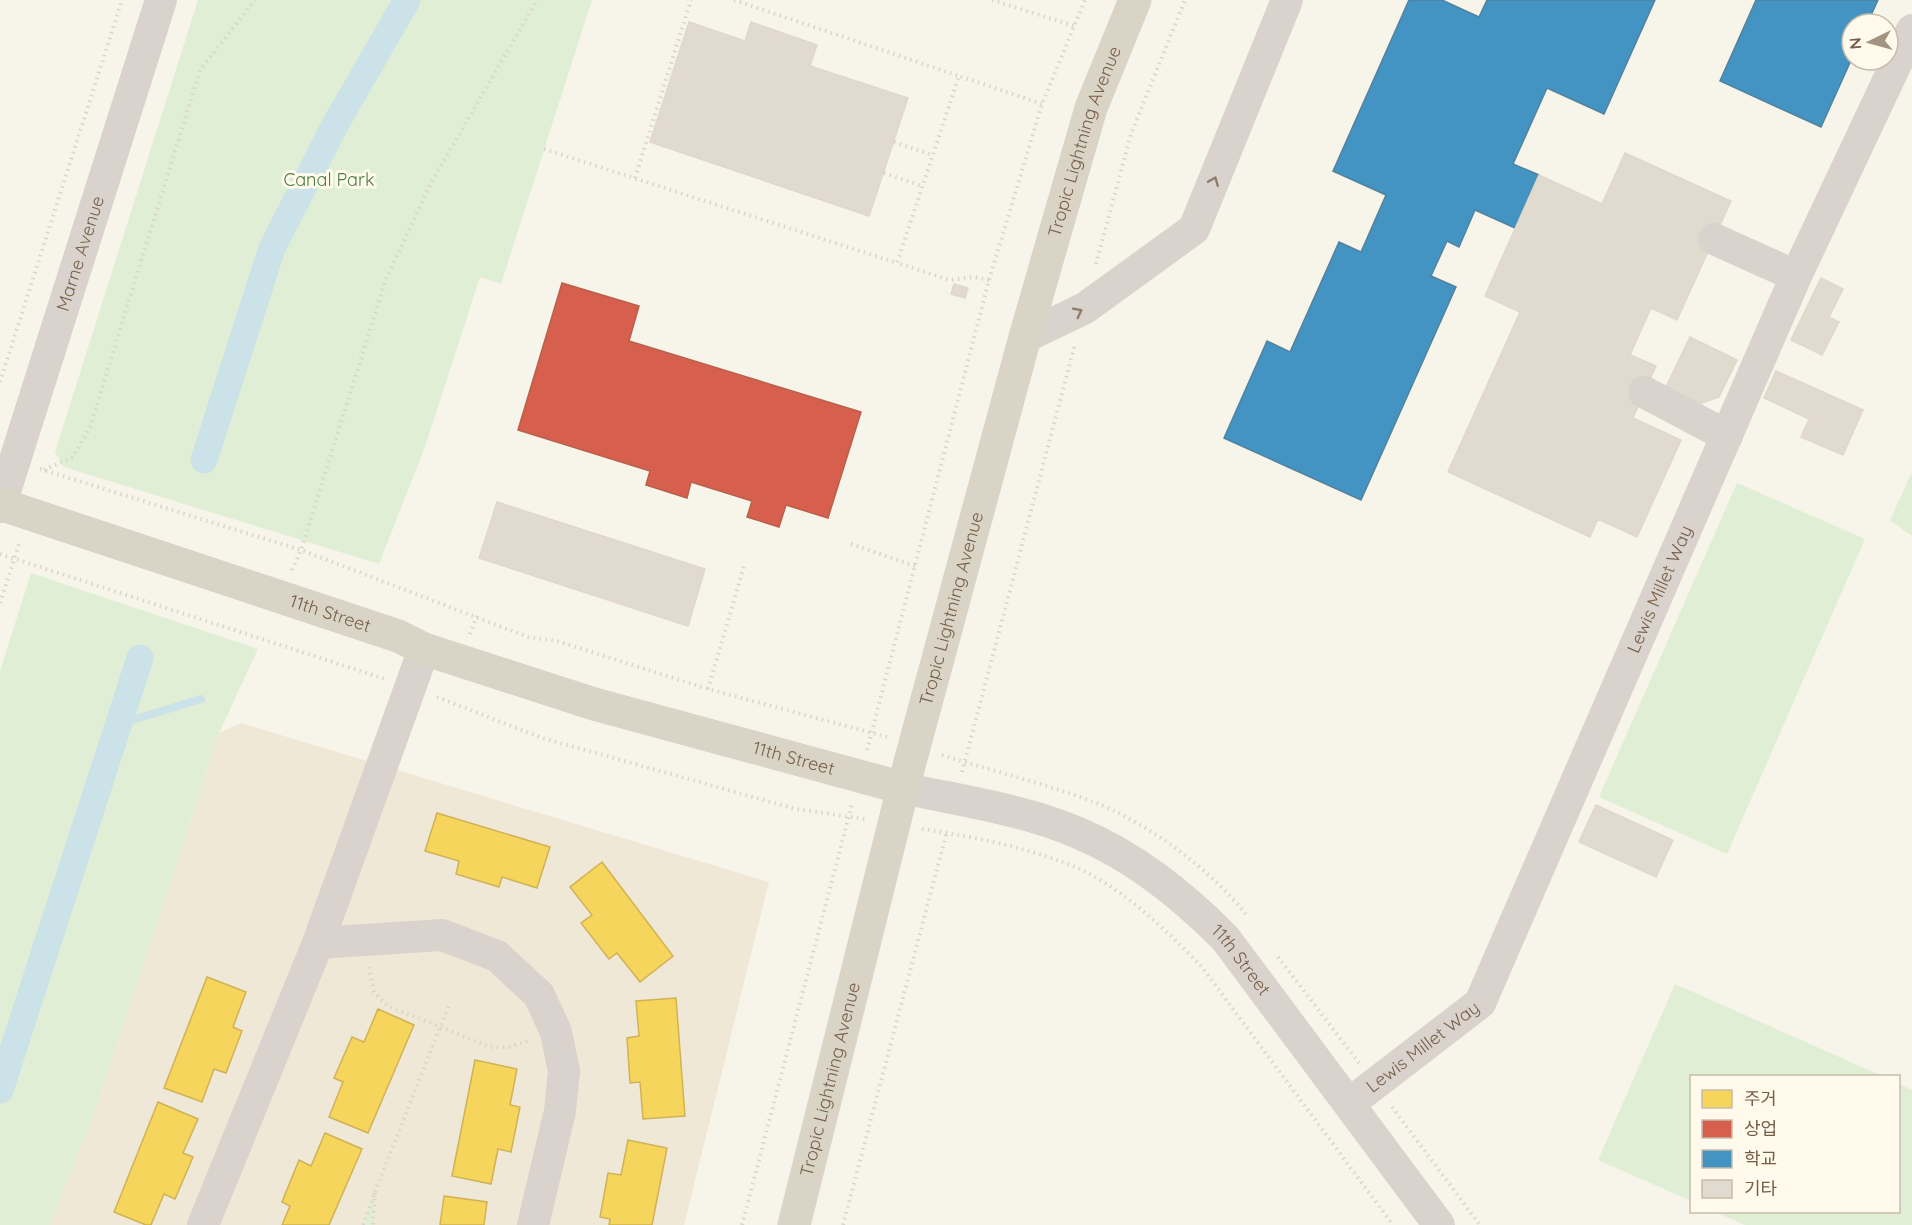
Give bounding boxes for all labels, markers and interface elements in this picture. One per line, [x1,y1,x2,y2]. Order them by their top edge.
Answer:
north arrow [1840,12,1900,72]
text: N [1845,37,1866,50]
street label: Tropic Lightning Avenue [1042,42,1126,240]
park label: Canal Park [283,168,375,191]
one-way arrow [1207,176,1219,187]
street label: Marne Avenue [51,193,109,314]
one-way arrow [1071,307,1082,319]
street label: Tropic Lightning Avenue [914,509,988,708]
street label: Lewis Millet Way [1621,522,1697,657]
street label: 11th Street [287,589,374,637]
street label: 11th Street [750,736,837,780]
street label: 11th Street [1207,919,1276,1000]
street label: Tropic Lightning Avenue [794,980,865,1179]
street label: Lewis Millet Way [1361,996,1484,1097]
legend [1690,1075,1900,1213]
text: 주거 [1744,1087,1777,1110]
text: 상업 [1744,1117,1777,1140]
text: 학교 [1744,1147,1777,1170]
text: 기타 [1744,1177,1778,1200]

